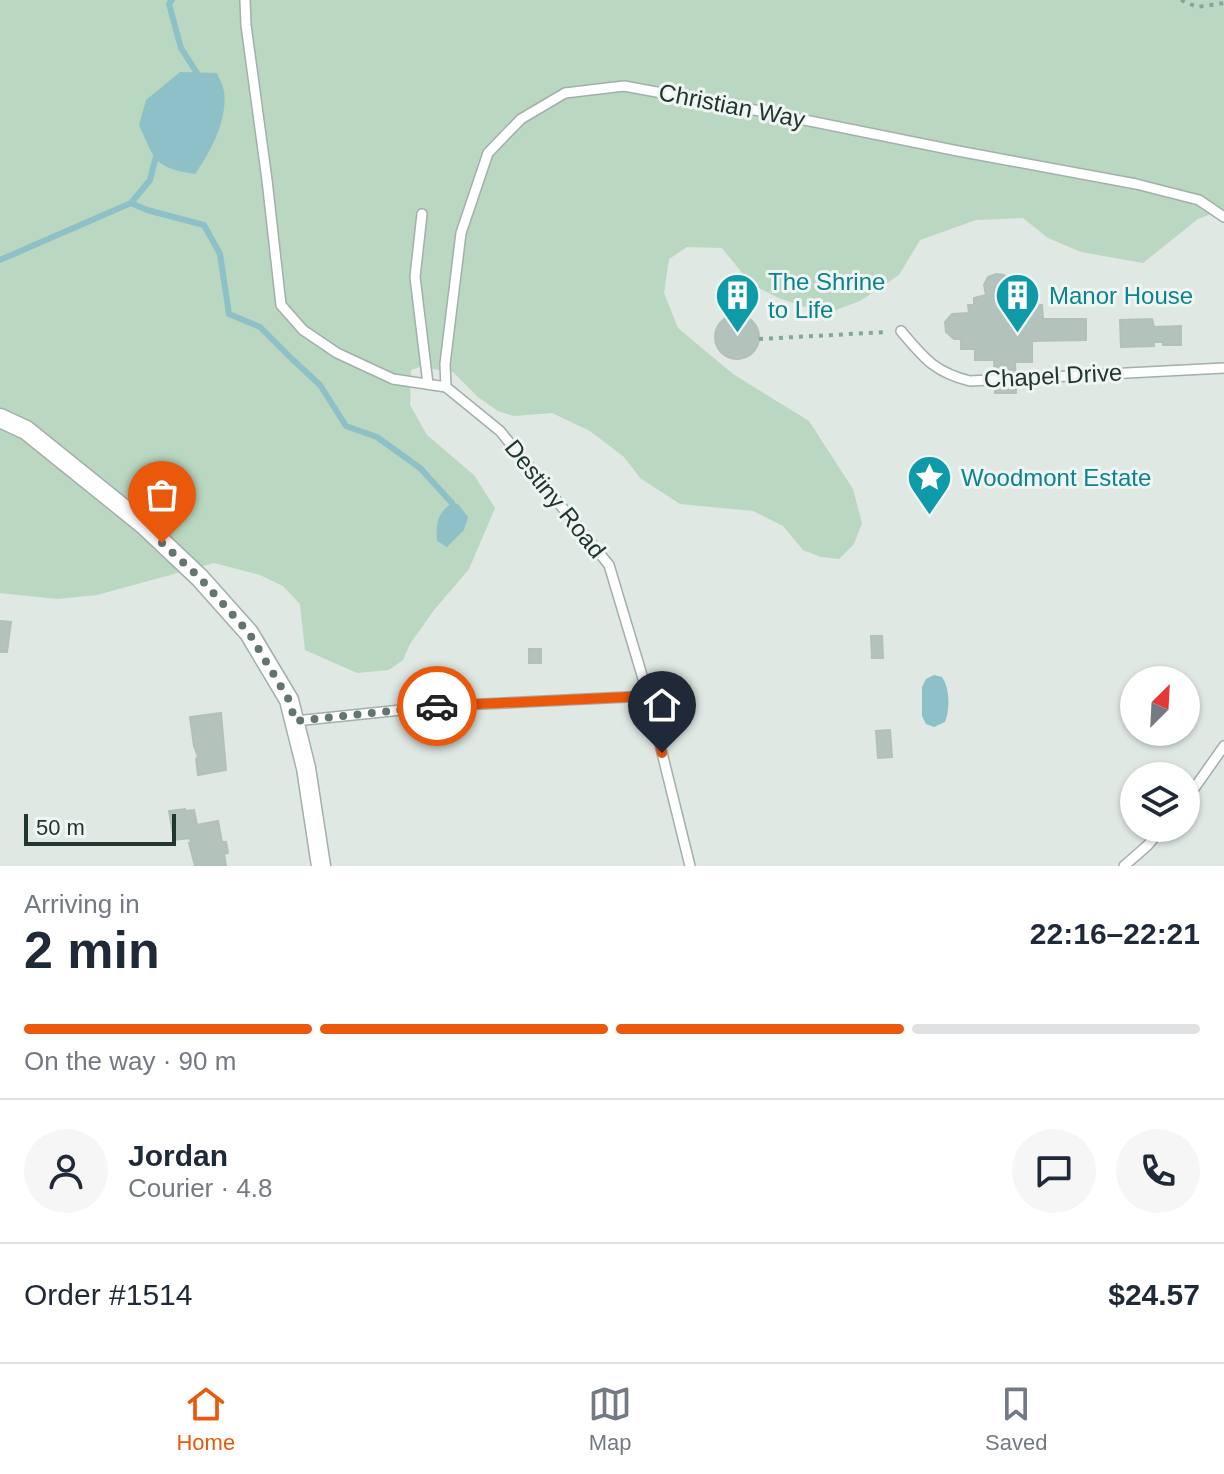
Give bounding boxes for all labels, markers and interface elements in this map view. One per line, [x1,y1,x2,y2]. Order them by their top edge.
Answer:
street label: Christian Way [657,78,808,133]
place label: The Shrine to Life [768,268,885,323]
building icon: The Shrine to Life [713,272,761,335]
building icon: Manor House [994,272,1042,335]
place label: Manor House [1049,282,1193,309]
street label: Chapel Drive [983,358,1123,393]
street label: Destiny Road [500,434,611,563]
place icon: Woodmont Estate [906,454,954,517]
pin [128,461,196,543]
place label: Woodmont Estate [961,464,1151,491]
icon: bag [140,473,184,517]
courier [397,666,477,746]
north arrow [1120,666,1200,746]
map controls [1120,666,1200,842]
pin [628,671,696,753]
icon: home [640,683,684,727]
icon: car [415,684,459,728]
button: layers [1120,762,1200,842]
scale bar [24,810,176,846]
text: 50 m [36,815,85,840]
text: Arriving in [24,889,140,919]
text: 22:16–22:21 [1030,917,1200,950]
text: 2 min [24,921,160,979]
text: On the way · 90 m [24,1046,236,1076]
button: person [24,1129,108,1213]
button: chat [1012,1129,1096,1213]
button: phone [1116,1129,1200,1213]
text: Jordan [128,1139,228,1172]
text: Courier · 4.8 [128,1173,273,1203]
text: Order #1514 [24,1278,192,1311]
text: $24.57 [1108,1278,1200,1311]
tab: Home [176,1382,235,1456]
tab: Map [588,1382,632,1456]
tab: Saved [985,1382,1048,1456]

